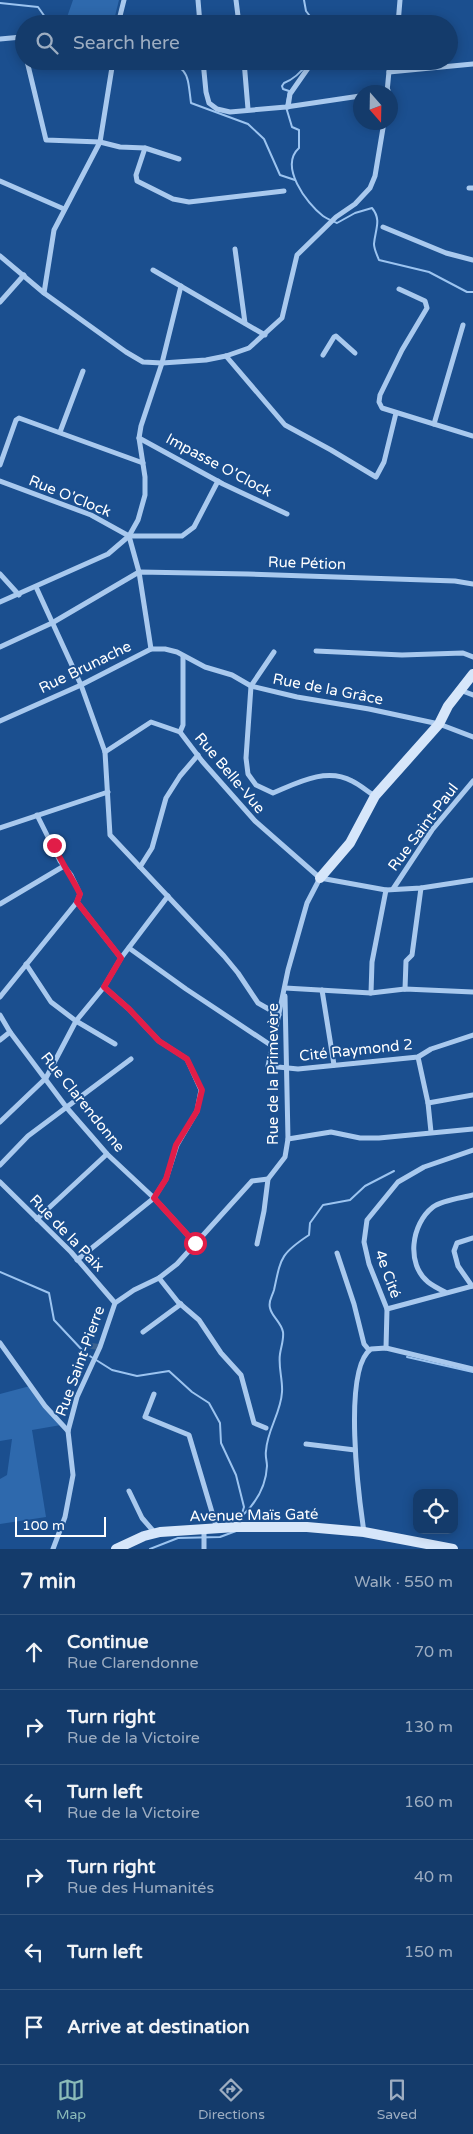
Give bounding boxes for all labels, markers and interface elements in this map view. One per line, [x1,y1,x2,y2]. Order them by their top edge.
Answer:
search box [15,15,458,70]
icon: search [33,29,61,57]
text: Search here [73,32,180,54]
north arrow [353,85,398,130]
street label: Impasse O'Clock [163,429,275,501]
street label: Rue O'Clock [26,471,114,521]
street label: Rue Pétion [268,553,346,573]
street label: Rue Brunache [36,637,134,697]
street label: Rue de la Grâce [271,669,385,709]
street label: Rue Belle-Vue [191,729,269,817]
street label: Rue Saint-Paul [384,780,462,874]
route end [43,834,66,857]
street label: Rue de la Primevère [264,1003,282,1145]
street label: Cité Raymond 2 [298,1035,414,1065]
street label: Rue Clarendonne [37,1048,129,1156]
street label: Rue de la Paix [26,1191,108,1275]
route start [184,1232,207,1255]
street label: 4e Cité [371,1247,405,1301]
street label: Rue Saint-Pierre [52,1303,108,1419]
map controls [413,1489,458,1534]
button: locate [413,1489,458,1534]
street label: Avenue Maïs Gaté [189,1505,319,1525]
scale bar [15,1514,106,1537]
text: 100 m [22,1517,65,1534]
text: 7 min [20,1569,76,1594]
text: Walk · 550 m [354,1572,453,1592]
text: Continue [67,1631,149,1653]
icon: ahead [20,1638,48,1666]
text: 70 m [414,1642,453,1662]
text: Rue Clarendonne [67,1653,199,1673]
text: Turn right [67,1706,155,1728]
icon: right [20,1713,48,1741]
text: 130 m [404,1717,453,1737]
text: Rue de la Victoire [67,1728,200,1748]
text: Turn left [67,1781,143,1803]
icon: left [20,1788,48,1816]
text: 160 m [404,1792,453,1812]
text: Rue de la Victoire [67,1803,200,1823]
text: Turn right [67,1856,155,1878]
icon: right [20,1863,48,1891]
text: 40 m [414,1867,453,1887]
text: Rue des Humanités [67,1878,214,1898]
icon: left [20,1938,48,1966]
text: Turn left [67,1941,143,1963]
text: 150 m [404,1942,453,1962]
icon: arrive [20,2013,48,2041]
text: Arrive at destination [67,2016,250,2038]
tab: Map [56,2076,86,2123]
tab: Directions [198,2076,265,2123]
tab: Saved [377,2076,417,2123]

